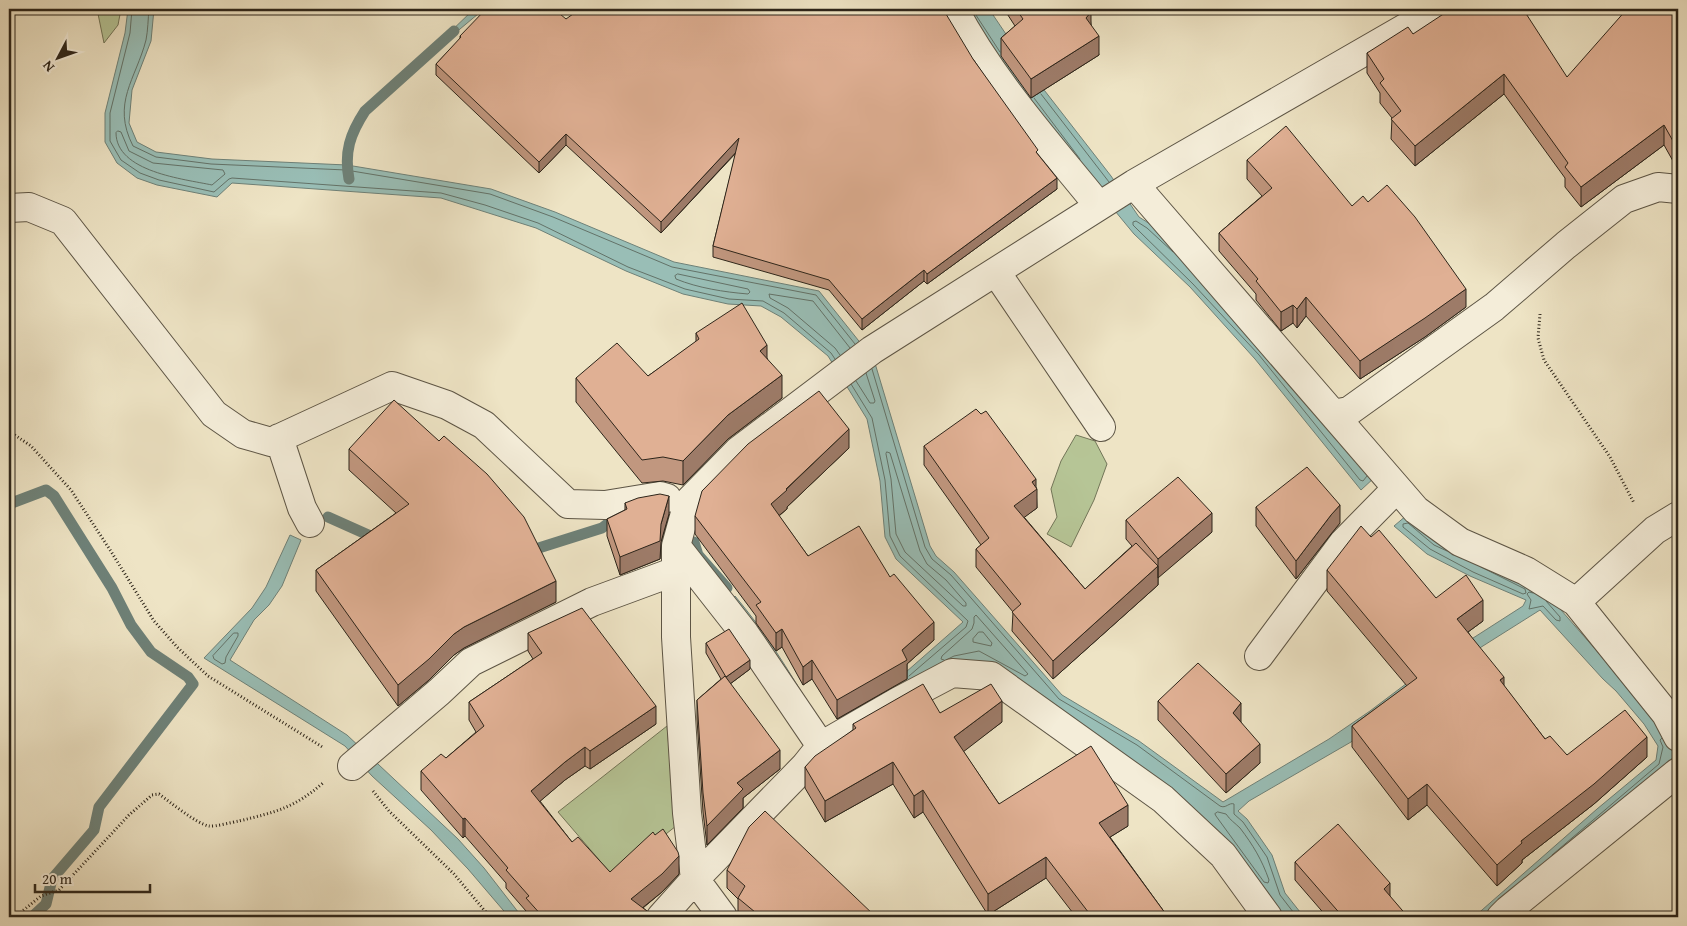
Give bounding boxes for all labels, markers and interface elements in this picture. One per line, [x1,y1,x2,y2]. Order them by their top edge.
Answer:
north arrow [32,32,82,82]
text: N [37,56,59,77]
scale bar [35,861,150,893]
text: 20 m [42,868,73,889]

